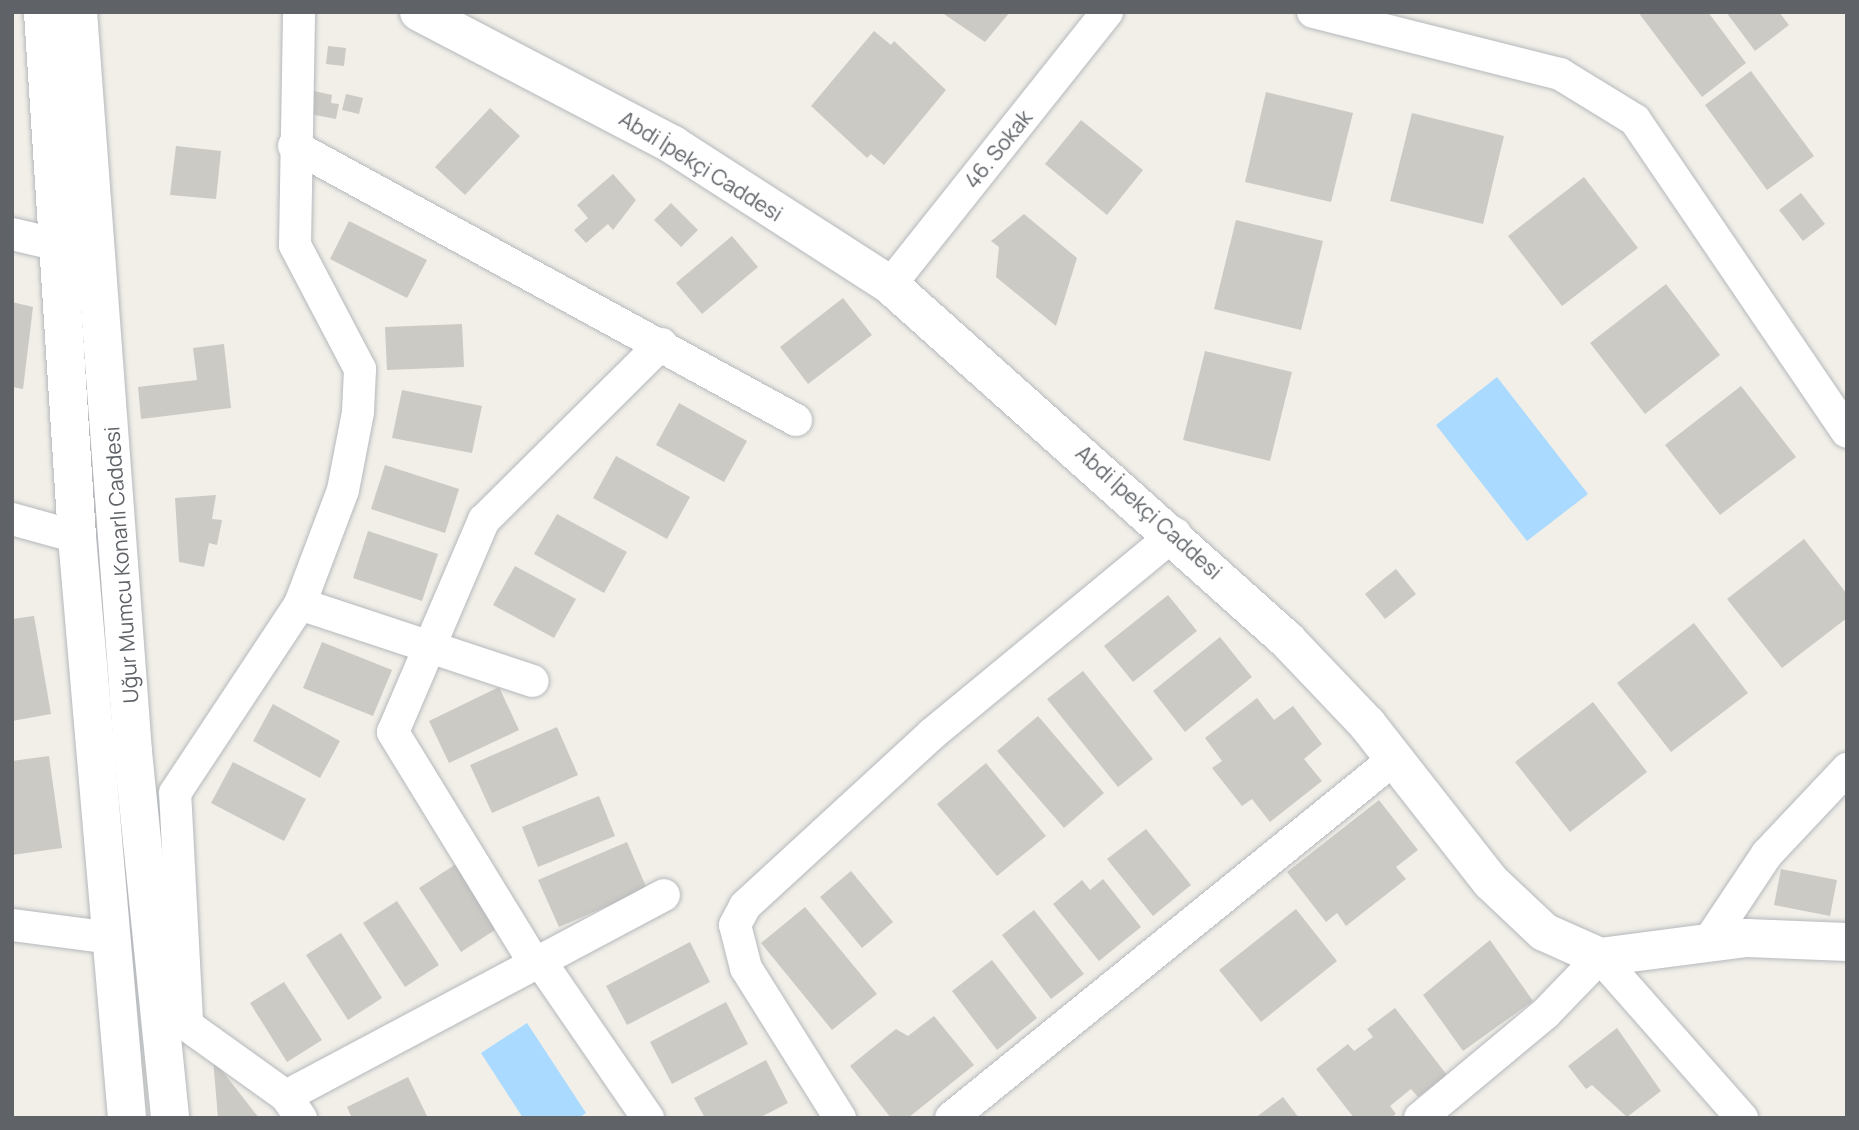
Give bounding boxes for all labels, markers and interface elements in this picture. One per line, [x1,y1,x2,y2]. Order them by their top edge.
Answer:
street label: 46. Sokak [959,105,1037,193]
street label: Abdi İpekçi Caddesi [615,106,787,226]
street label: Uğur Mumcu Konarlı Caddesi [99,426,143,704]
street label: Abdi İpekçi Caddesi [1071,440,1227,584]

